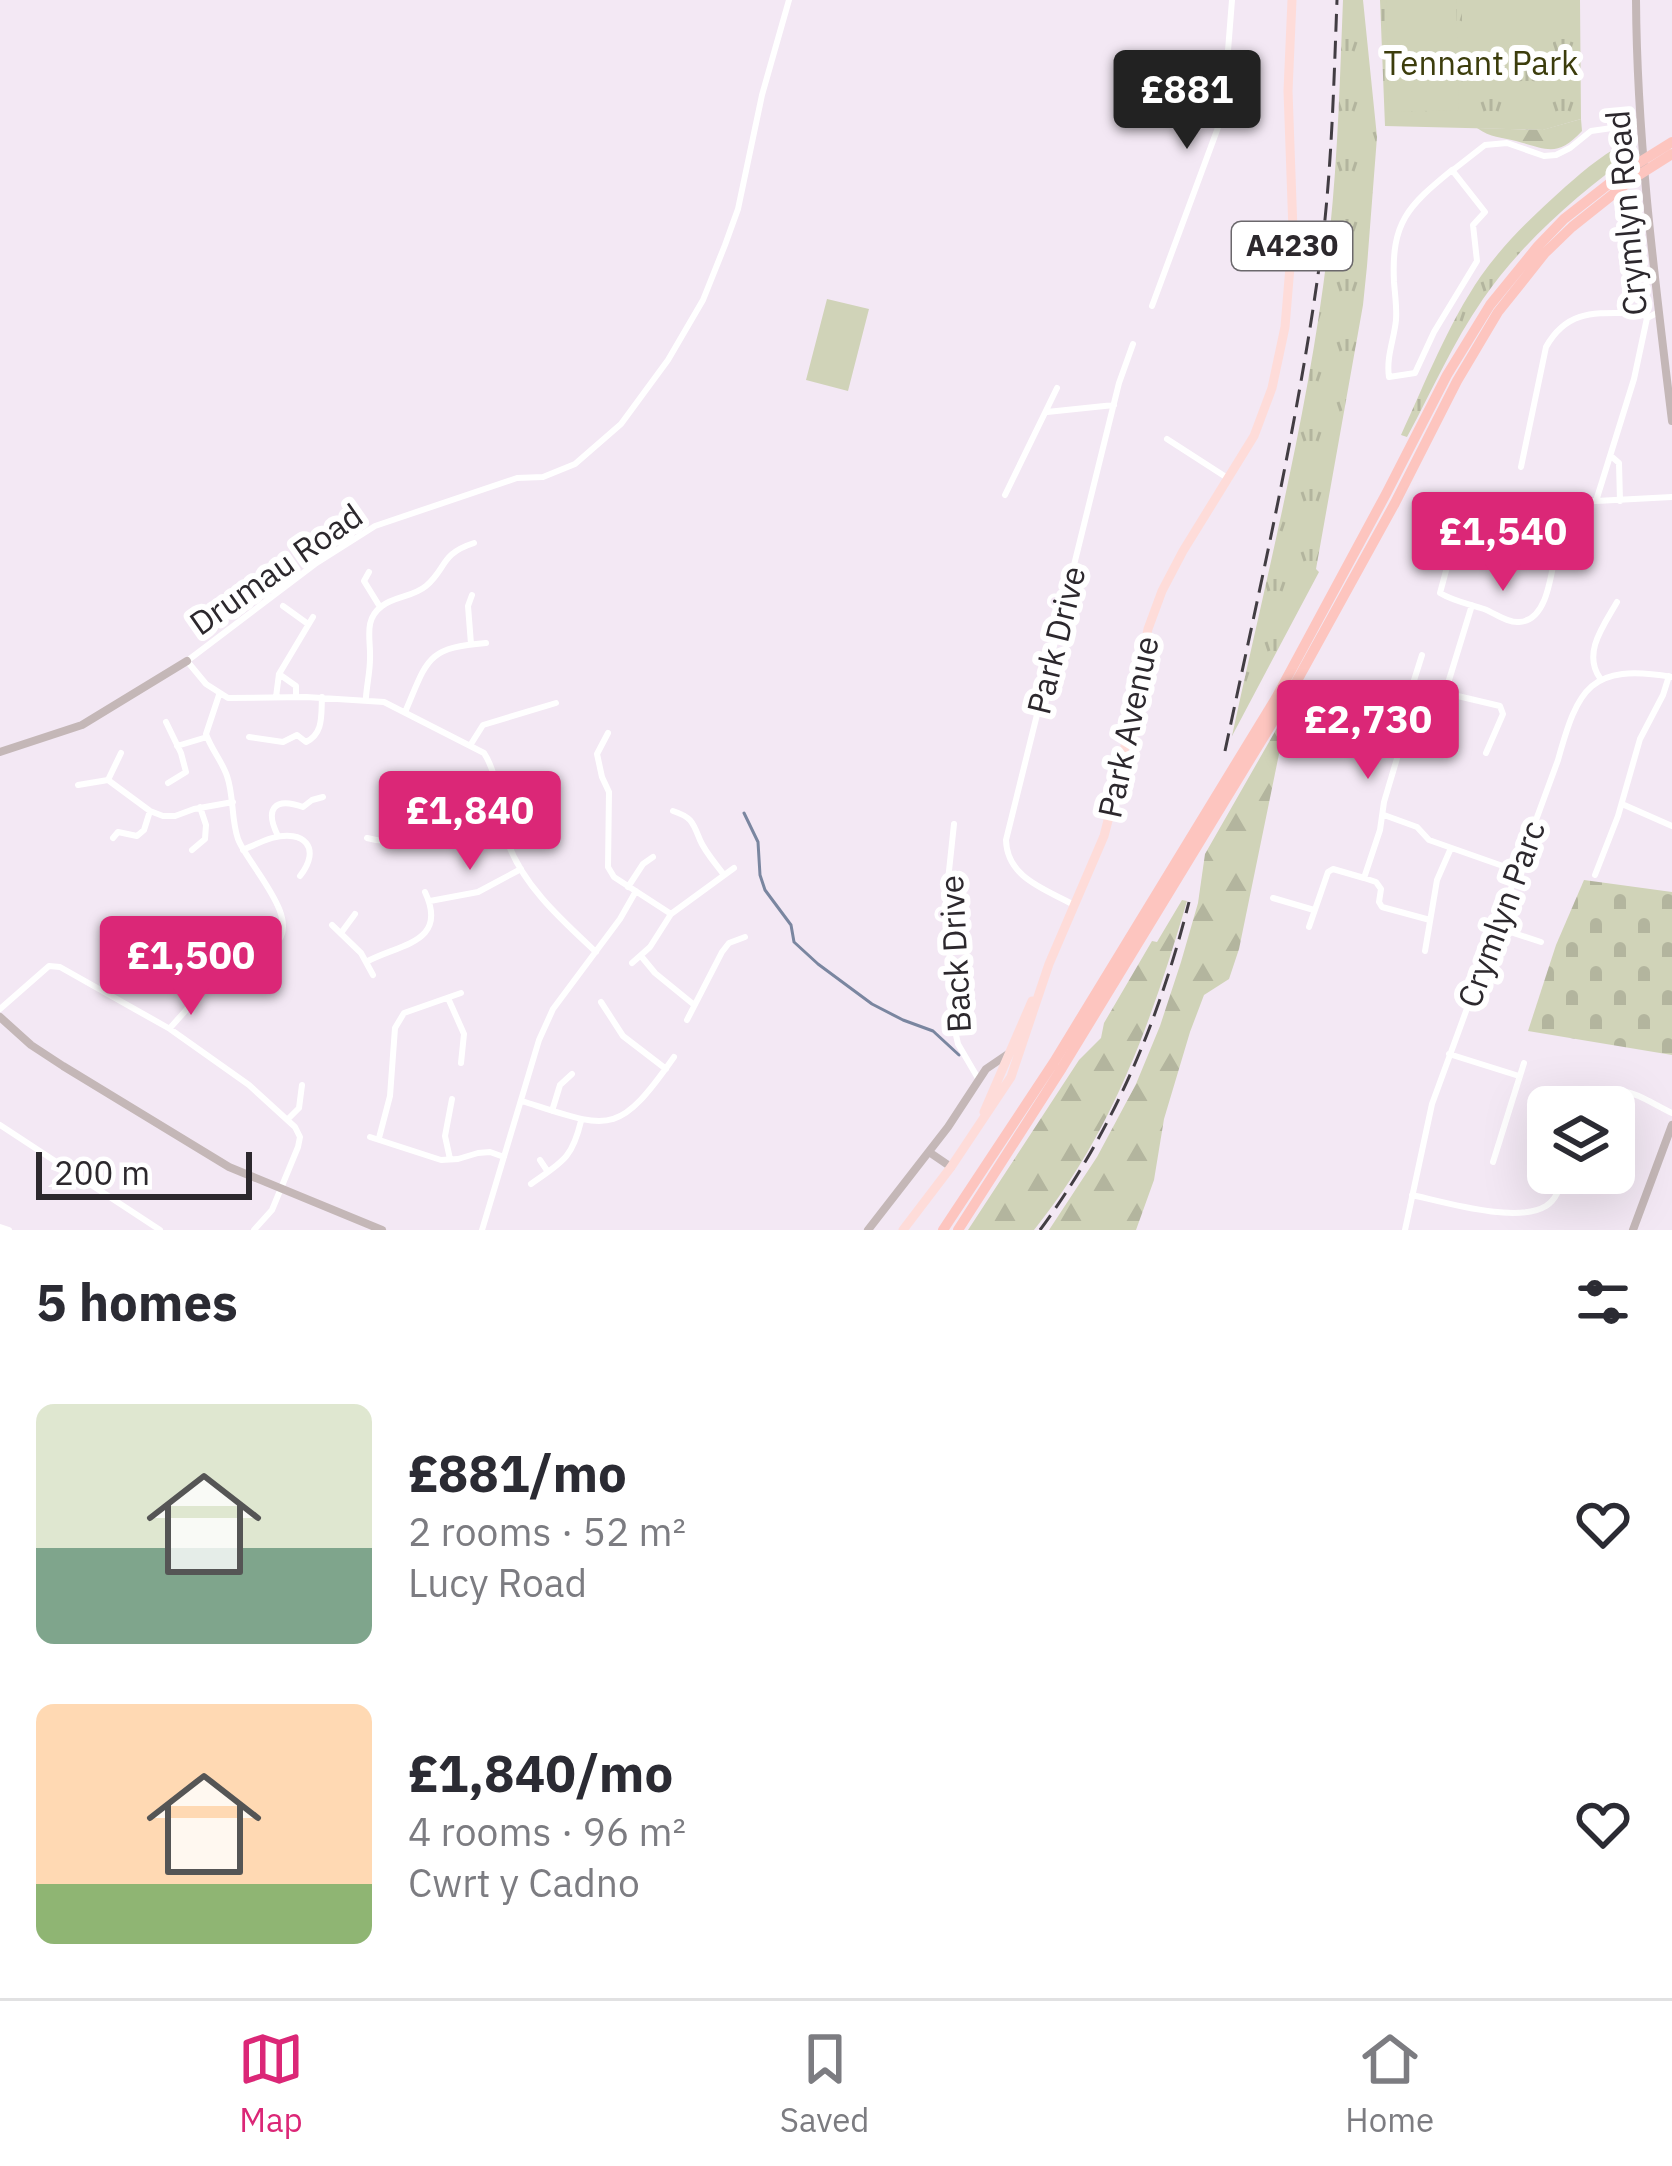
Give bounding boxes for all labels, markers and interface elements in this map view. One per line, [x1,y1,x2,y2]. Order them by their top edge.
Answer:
park label: Tennant Park [1384,41,1578,84]
pin: £881 [1116,50,1258,152]
text: £881 [1141,63,1233,114]
street label: Crymlyn Road [1595,109,1656,317]
road number: A4230 [1232,222,1352,270]
pin: £1,540 [1405,492,1601,594]
street label: Drumau Road [181,493,371,644]
text: £1,540 [1439,505,1567,556]
street label: Park Drive [1016,561,1095,718]
street label: Park Avenue [1087,632,1168,822]
pin: £2,730 [1270,680,1466,782]
text: £2,730 [1304,693,1432,744]
pin: £1,840 [372,771,568,873]
text: £1,840 [406,784,534,835]
street label: Crymlyn Parc [1447,815,1554,1013]
street label: Back Drive [929,874,980,1034]
pin: £1,500 [93,916,289,1018]
text: £1,500 [127,929,255,980]
map controls [1527,1086,1635,1194]
button: layers [1527,1086,1635,1194]
scale bar [36,1146,252,1199]
text: 200 m [54,1151,150,1194]
text: 5 homes [36,1269,238,1335]
icon: filters [1570,1269,1636,1335]
text: £881/mo [408,1440,627,1506]
icon: home [132,1452,276,1596]
icon: heart [1570,1491,1636,1557]
text: 2 rooms · 52 m² [408,1506,686,1557]
text: Lucy Road [408,1557,587,1608]
text: £1,840/mo [408,1740,673,1806]
icon: home [132,1752,276,1896]
icon: heart [1570,1791,1636,1857]
text: 4 rooms · 96 m² [408,1806,686,1857]
text: Cwrt y Cadno [408,1857,640,1908]
tab: Map [238,2026,304,2141]
tab: Saved [780,2026,870,2141]
tab: Home [1345,2026,1434,2141]

